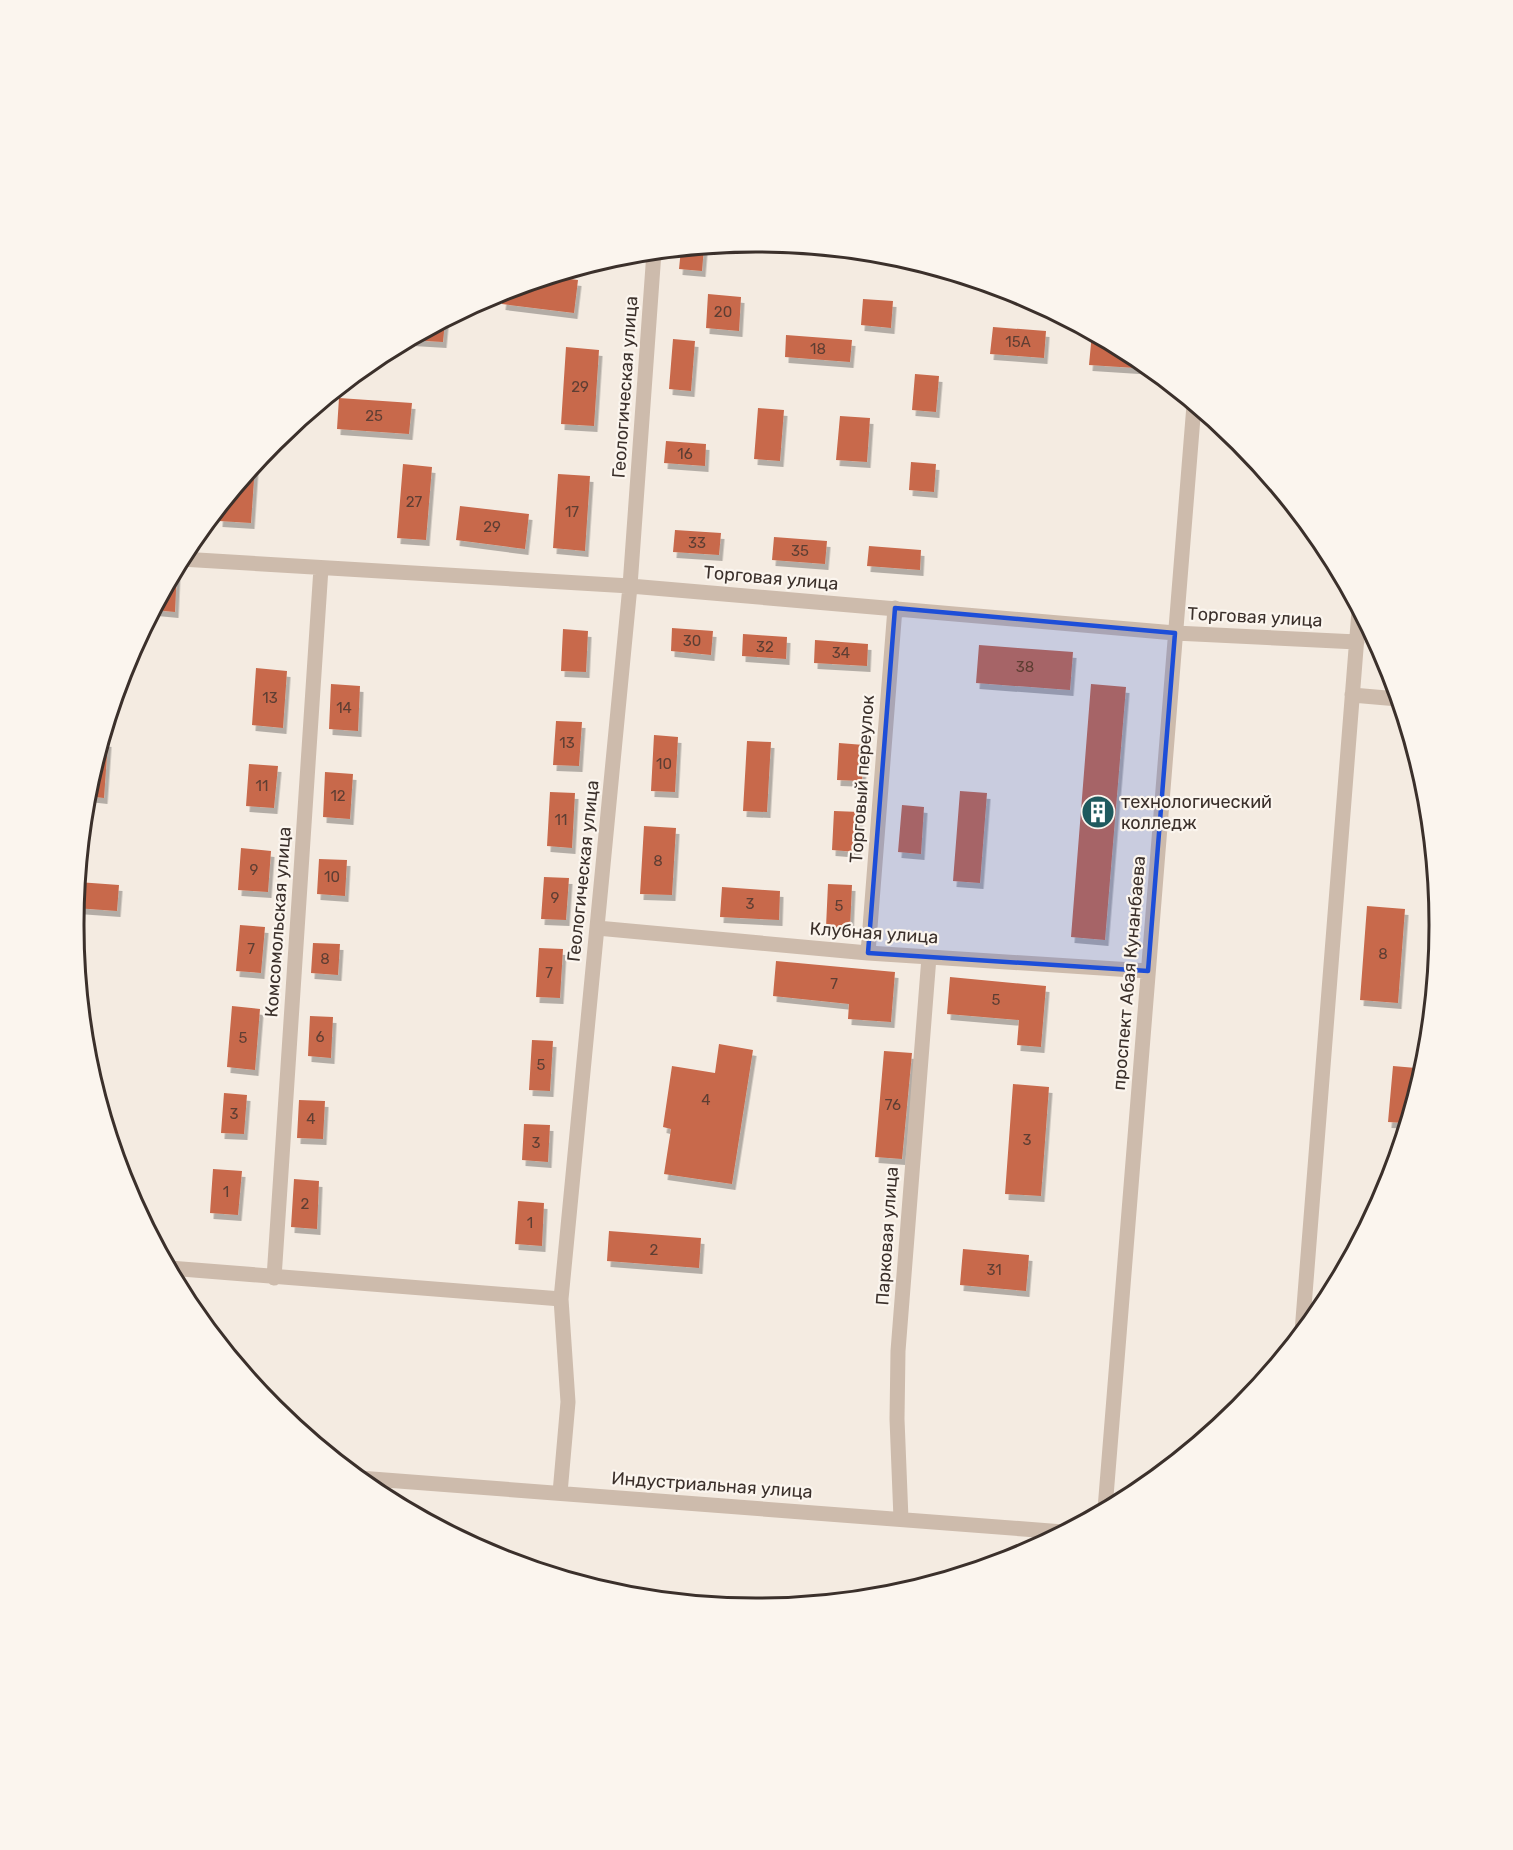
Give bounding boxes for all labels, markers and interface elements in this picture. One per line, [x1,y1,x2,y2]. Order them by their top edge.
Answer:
street label: Геологическая улица [608,295,642,479]
house number: 20 [714,303,732,321]
house number: 15А [1005,333,1031,351]
house number: 18 [810,340,826,358]
house number: 29 [571,378,589,396]
house number: 25 [365,407,383,425]
house number: 16 [677,445,693,463]
house number: 27 [406,493,423,511]
house number: 17 [565,503,579,521]
house number: 29 [483,518,501,536]
house number: 33 [688,534,706,552]
house number: 35 [791,542,809,560]
street label: Торговая улица [703,561,839,595]
street label: Торговая улица [1187,602,1323,632]
house number: 30 [683,632,701,650]
house number: 32 [756,638,774,656]
house number: 34 [832,644,850,662]
house number: 38 [1016,658,1034,676]
house number: 13 [262,689,278,707]
street label: Торговый переулок [845,694,879,864]
house number: 14 [336,699,352,717]
house number: 13 [559,734,575,752]
house number: 10 [656,755,672,773]
house number: 11 [256,777,268,795]
street label: Геологическая улица [563,779,603,963]
house number: 12 [330,787,346,805]
place label: технологический колледж [1121,791,1272,834]
building icon: технологический колледж [1080,794,1116,830]
house number: 11 [555,811,567,829]
street label: Комсомольская улица [260,826,296,1018]
house number: 8 [653,852,663,870]
street label: проспект Абая Кунанбаева [1108,855,1150,1091]
house number: 9 [250,861,259,879]
house number: 10 [324,868,340,886]
house number: 9 [551,889,560,907]
house number: 3 [745,895,755,913]
house number: 5 [835,897,844,915]
street label: Клубная улица [809,918,939,948]
house number: 7 [247,940,255,958]
house number: 8 [1378,945,1388,963]
house number: 8 [320,950,330,968]
house number: 7 [545,964,553,982]
house number: 7 [830,975,838,993]
house number: 5 [992,991,1001,1009]
house number: 6 [315,1028,325,1046]
house number: 5 [239,1029,248,1047]
house number: 5 [537,1056,546,1074]
house number: 4 [701,1091,711,1109]
house number: 76 [885,1096,901,1114]
house number: 3 [229,1105,239,1123]
house number: 4 [306,1110,316,1128]
house number: 3 [1022,1131,1032,1149]
house number: 3 [531,1134,541,1152]
street label: Парковая улица [871,1166,903,1306]
house number: 1 [223,1183,229,1201]
house number: 2 [301,1195,310,1213]
house number: 1 [527,1214,533,1232]
house number: 2 [650,1241,659,1259]
house number: 31 [986,1261,1002,1279]
street label: Индустриальная улица [611,1467,813,1503]

